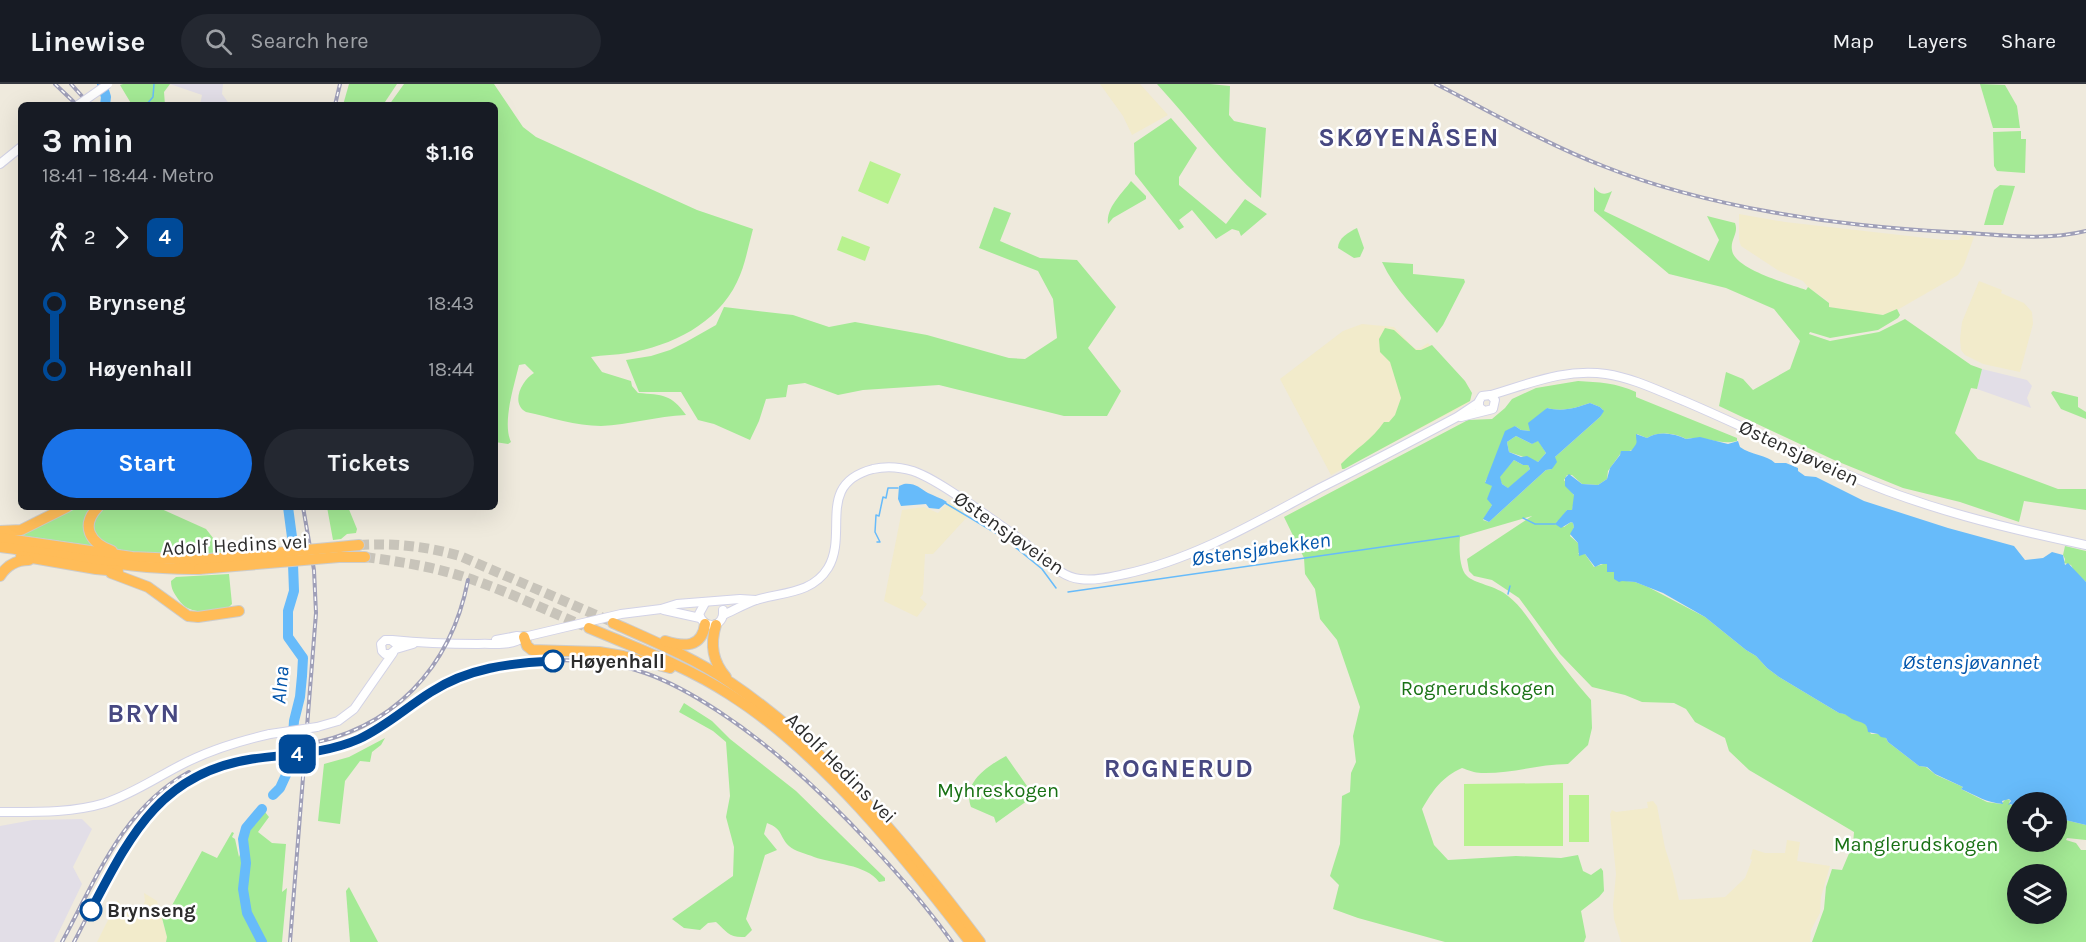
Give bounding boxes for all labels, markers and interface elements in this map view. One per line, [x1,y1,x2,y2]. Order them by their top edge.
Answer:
search box [181,14,601,68]
text: Linewise [30,25,145,58]
icon: search [202,25,235,58]
text: Search here [250,28,369,54]
text: Map [1832,29,1874,53]
text: Layers [1907,29,1968,53]
text: Share [2001,29,2056,53]
district label: SKØYENÅSEN [1318,121,1500,153]
text: 3 min [42,122,134,160]
text: $1.16 [425,140,474,166]
text: 18:41 – 18:44 · Metro [42,164,214,187]
icon: walk [42,221,75,254]
icon: forward [105,221,138,254]
text: 4 [159,225,171,249]
text: 2 [84,226,96,249]
text: Brynseng [88,290,185,316]
text: 18:43 [428,292,474,315]
text: Høyenhall [88,356,192,382]
text: 18:44 [428,358,474,381]
street label: Østensjøveien [1735,415,1863,491]
button: Start [42,429,252,498]
button: Tickets [264,429,474,498]
street label: Østensjøveien [949,486,1069,580]
water label: Østensjøbekken [1190,527,1332,571]
street label: Adolf Hedins vei [161,530,309,560]
marker: Høyenhall [542,650,564,672]
place label: Høyenhall [570,650,665,673]
water label: Østensjøvannet [1903,650,2040,674]
water label: Alna [266,665,294,705]
park label: Rognerudskogen [1401,677,1555,700]
district label: BRYN [107,698,181,729]
street label: Adolf Hedins vei [781,708,901,828]
line badge: 4 [278,734,316,774]
text: 4 [291,742,303,766]
district label: ROGNERUD [1104,753,1254,784]
park label: Myhreskogen [937,779,1059,802]
map controls [2007,792,2067,924]
button: locate [2007,792,2067,852]
park label: Manglerudskogen [1834,833,1998,856]
button: layers [2007,864,2067,924]
marker: Brynseng [80,899,102,921]
place label: Brynseng [107,899,196,922]

